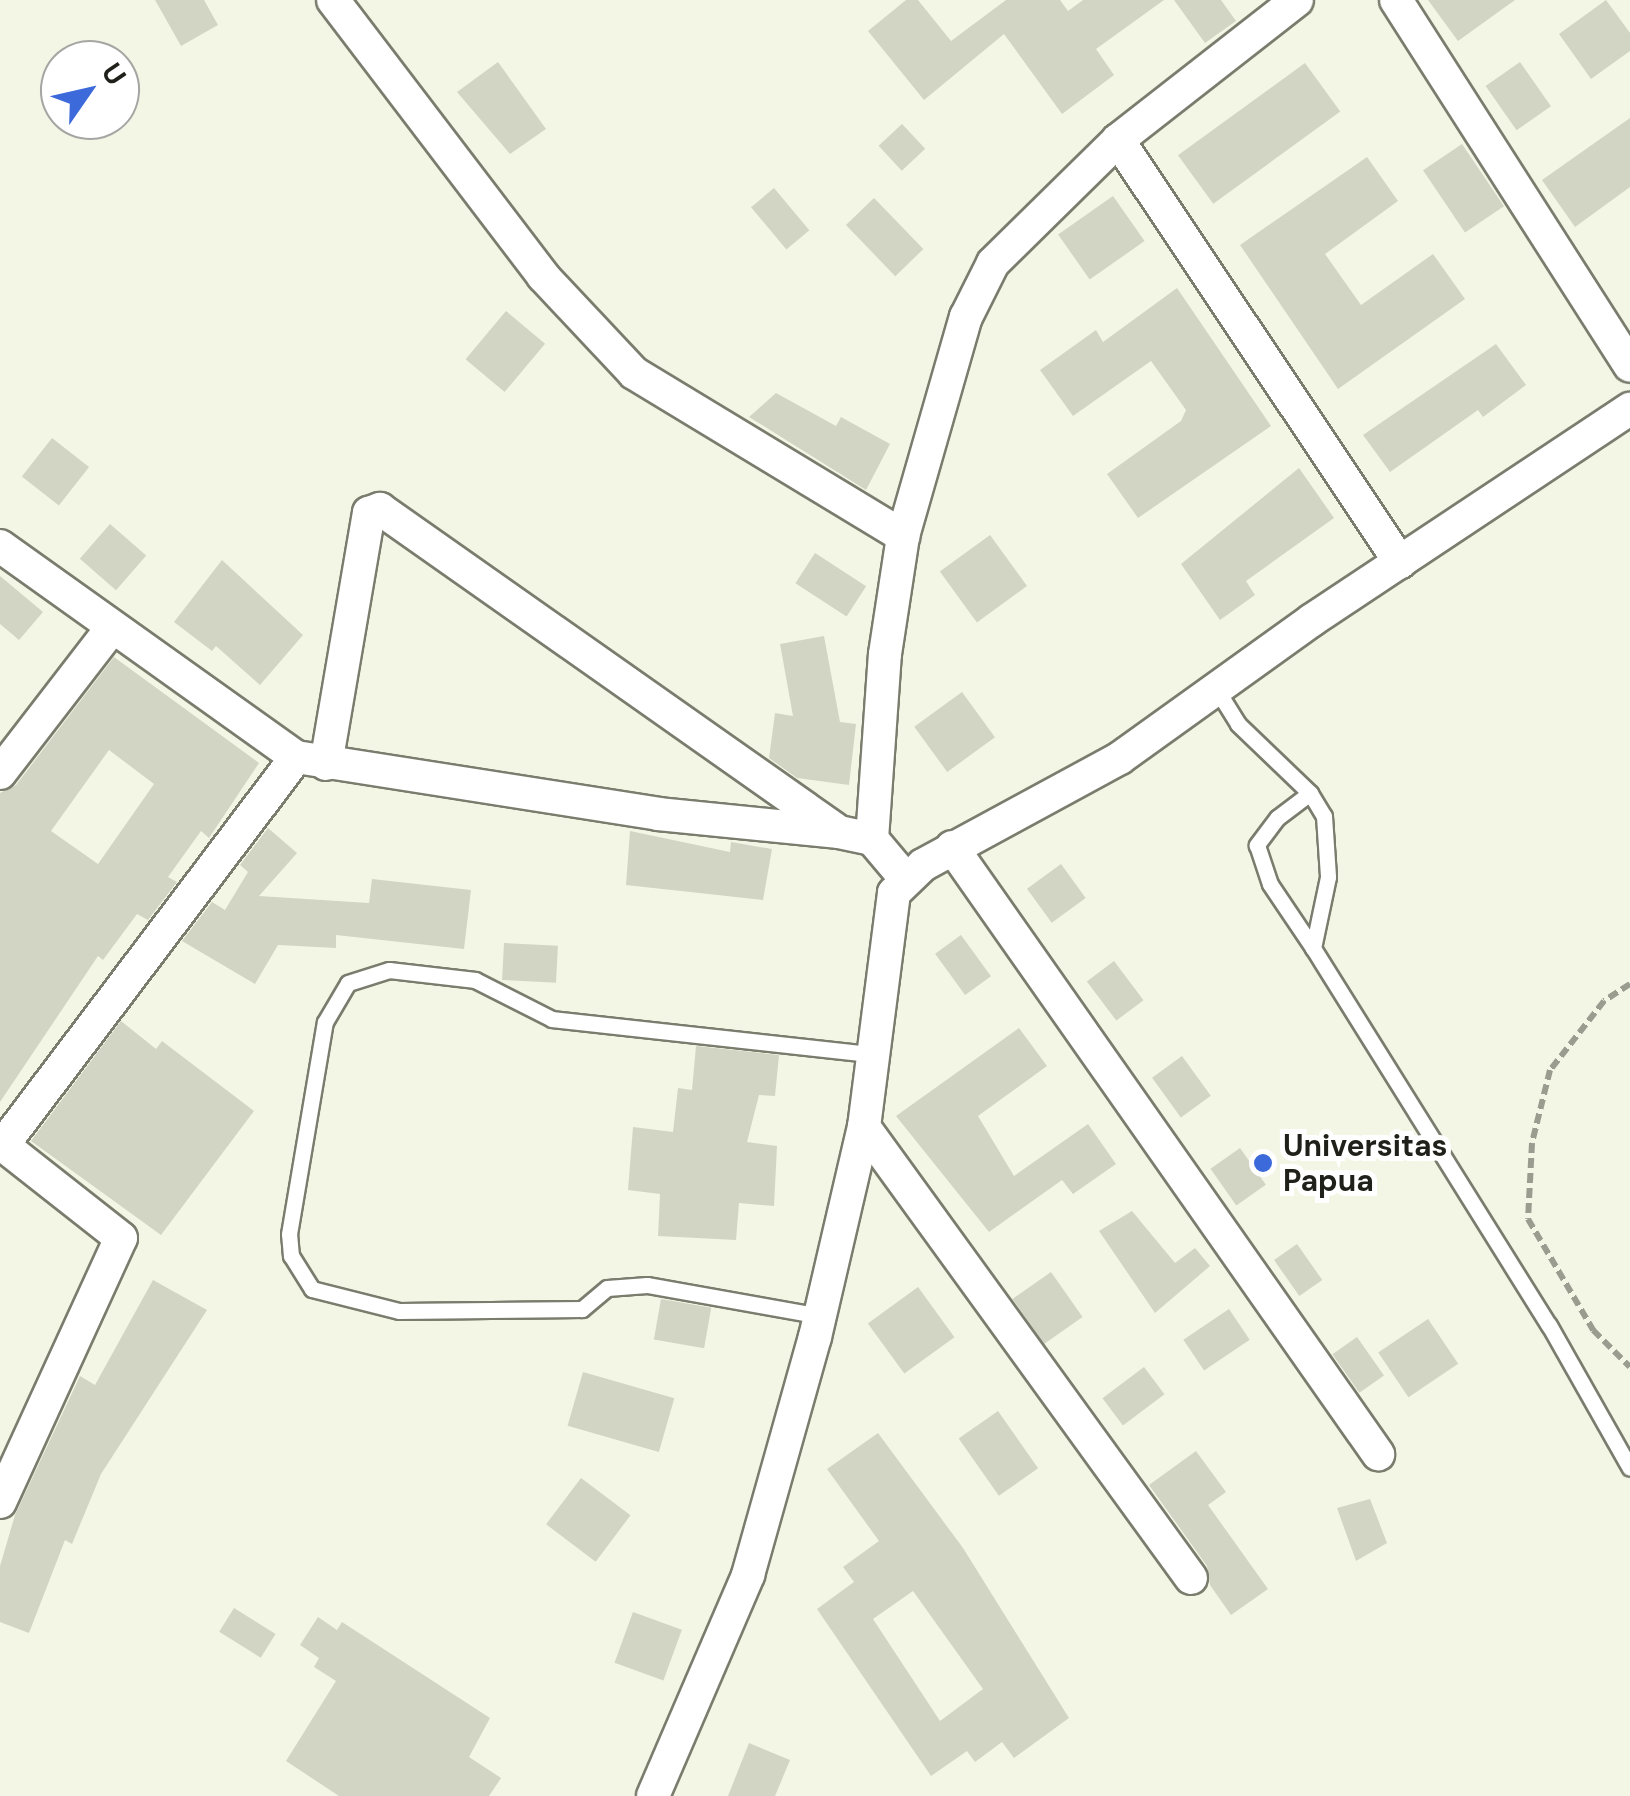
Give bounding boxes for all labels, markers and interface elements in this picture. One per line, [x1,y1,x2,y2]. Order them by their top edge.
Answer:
north arrow [40,40,140,140]
text: U [93,56,134,92]
place label: Universitas Papua [1283,1128,1448,1198]
marker: Universitas Papua [1252,1152,1274,1174]

